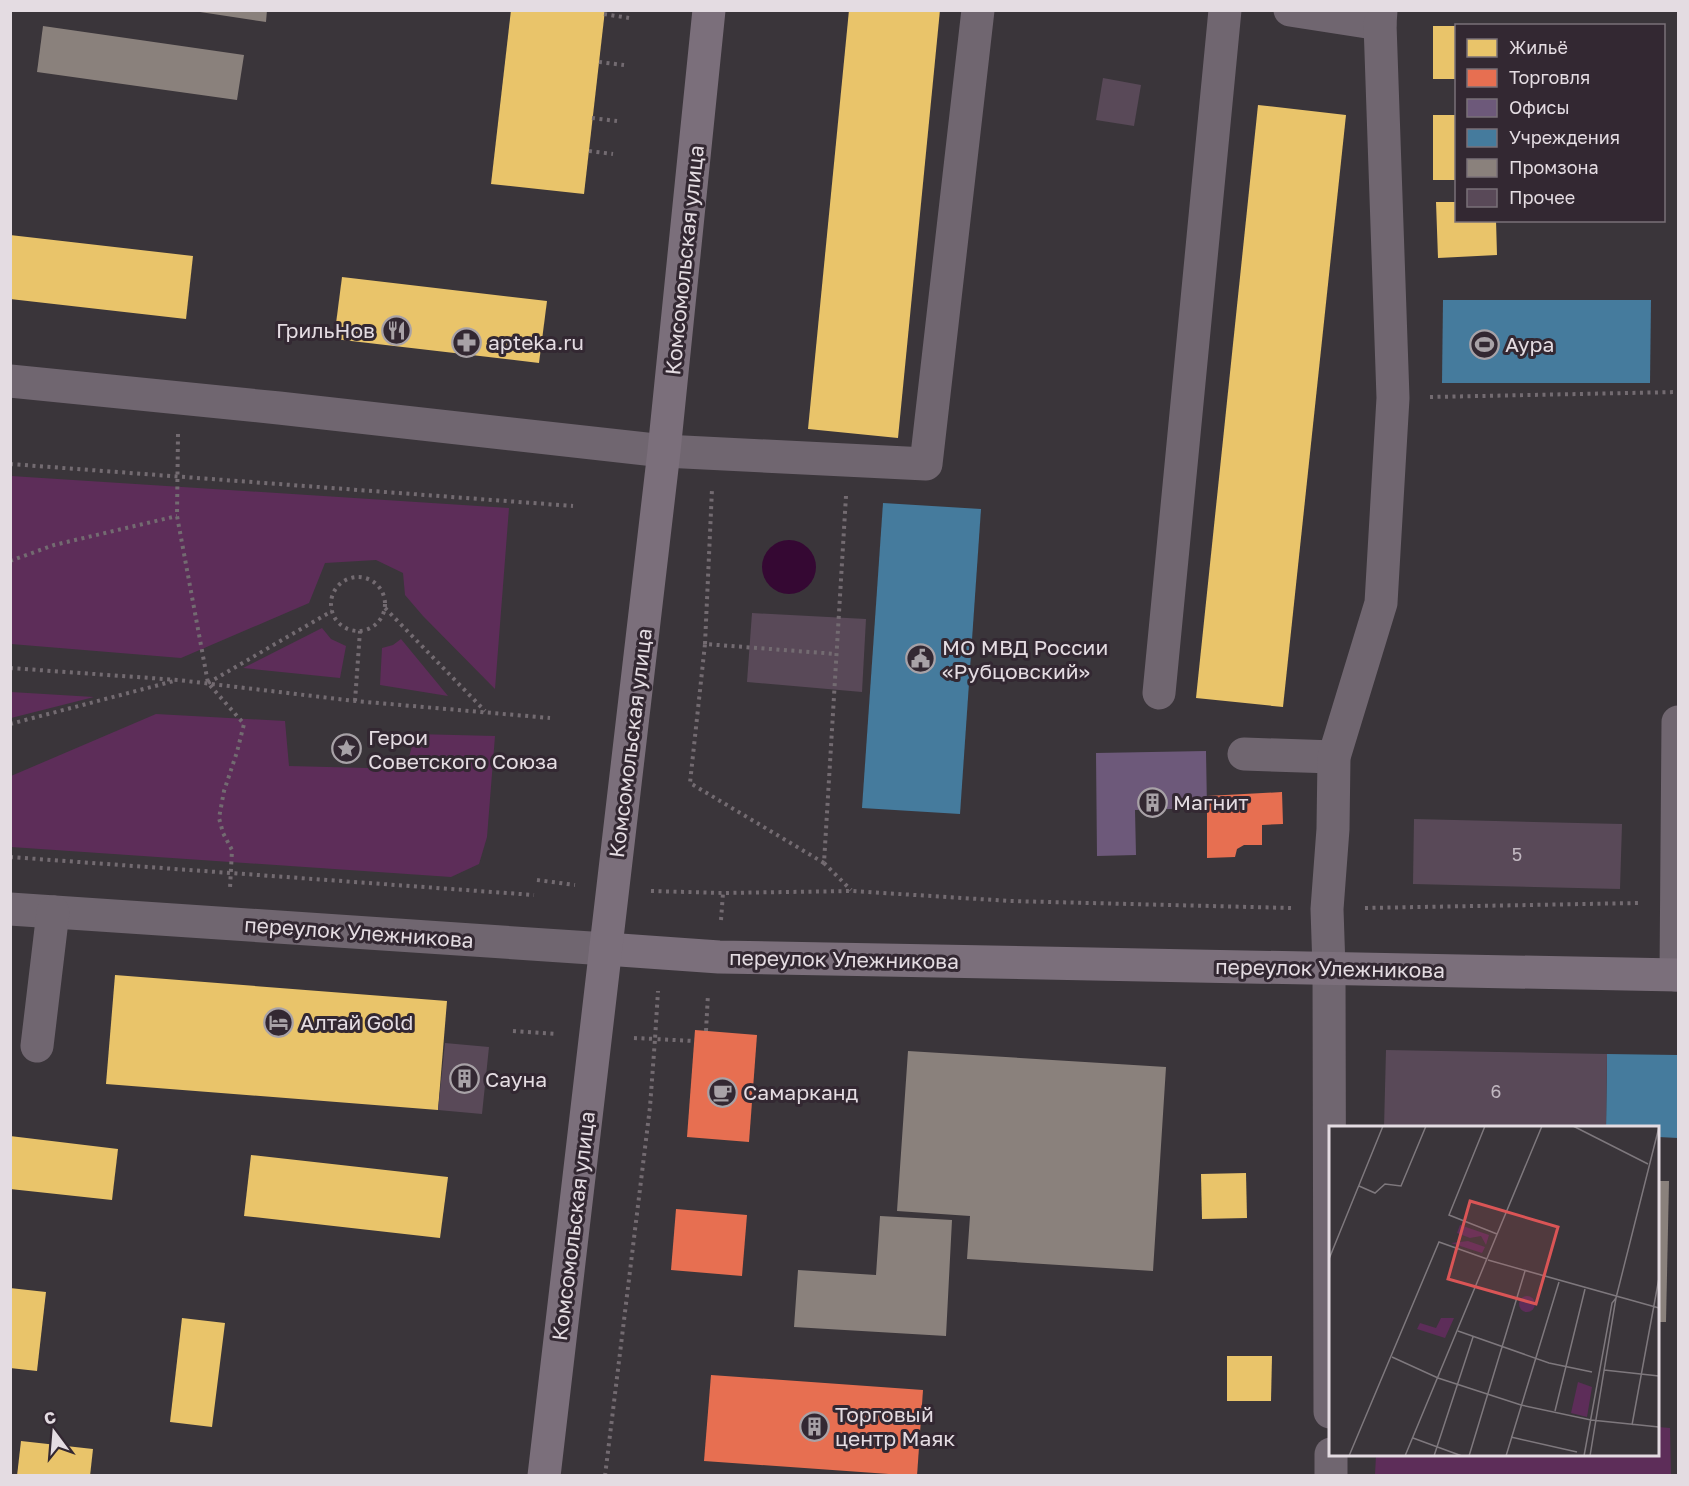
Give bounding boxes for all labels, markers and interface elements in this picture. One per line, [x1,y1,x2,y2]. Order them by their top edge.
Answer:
legend [1455,24,1665,222]
text: Жильё [1509,36,1568,58]
text: Торговля [1509,66,1590,88]
text: Офисы [1509,96,1570,118]
text: Учреждения [1509,126,1620,148]
street label: Комсомольская улица [659,144,709,376]
text: Промзона [1509,156,1599,178]
text: Прочее [1509,186,1575,208]
restaurant icon: ГрильНов [380,314,412,346]
place label: ГрильНов [276,317,375,343]
pharmacy icon: apteka.ru [451,326,483,358]
sports icon: Аура [1468,328,1500,360]
place label: apteka.ru [488,329,584,355]
place label: Аура [1505,331,1554,357]
street label: Комсомольская улица [603,627,657,859]
place label: МО МВД России «Рубцовский» [942,634,1108,684]
public building icon: МО МВД России «Рубцовский» [905,643,937,675]
place label: Герои Советского Союза [368,724,558,774]
place icon: Герои Советского Союза [331,733,363,765]
building icon: Магнит [1136,786,1168,818]
place label: Магнит [1173,789,1249,815]
house number: 5 [1512,843,1522,865]
street label: переулок Улежникова [243,911,475,953]
street label: переулок Улежникова [729,944,959,974]
street label: переулок Улежникова [1215,953,1445,983]
hotel icon: Алтай Gold [263,1006,295,1038]
place label: Алтай Gold [300,1009,413,1035]
building icon: Сауна [448,1063,480,1095]
place label: Сауна [485,1066,547,1092]
cafe icon: Самарканд [706,1076,738,1108]
place label: Самарканд [743,1079,859,1105]
house number: 6 [1491,1080,1501,1102]
street label: Комсомольская улица [546,1110,600,1342]
inset map [1329,1126,1659,1456]
place label: Торговый центр Маяк [835,1401,955,1451]
north arrow [24,1402,84,1462]
text: С [42,1406,58,1429]
building icon: Торговый центр Маяк [798,1410,830,1442]

